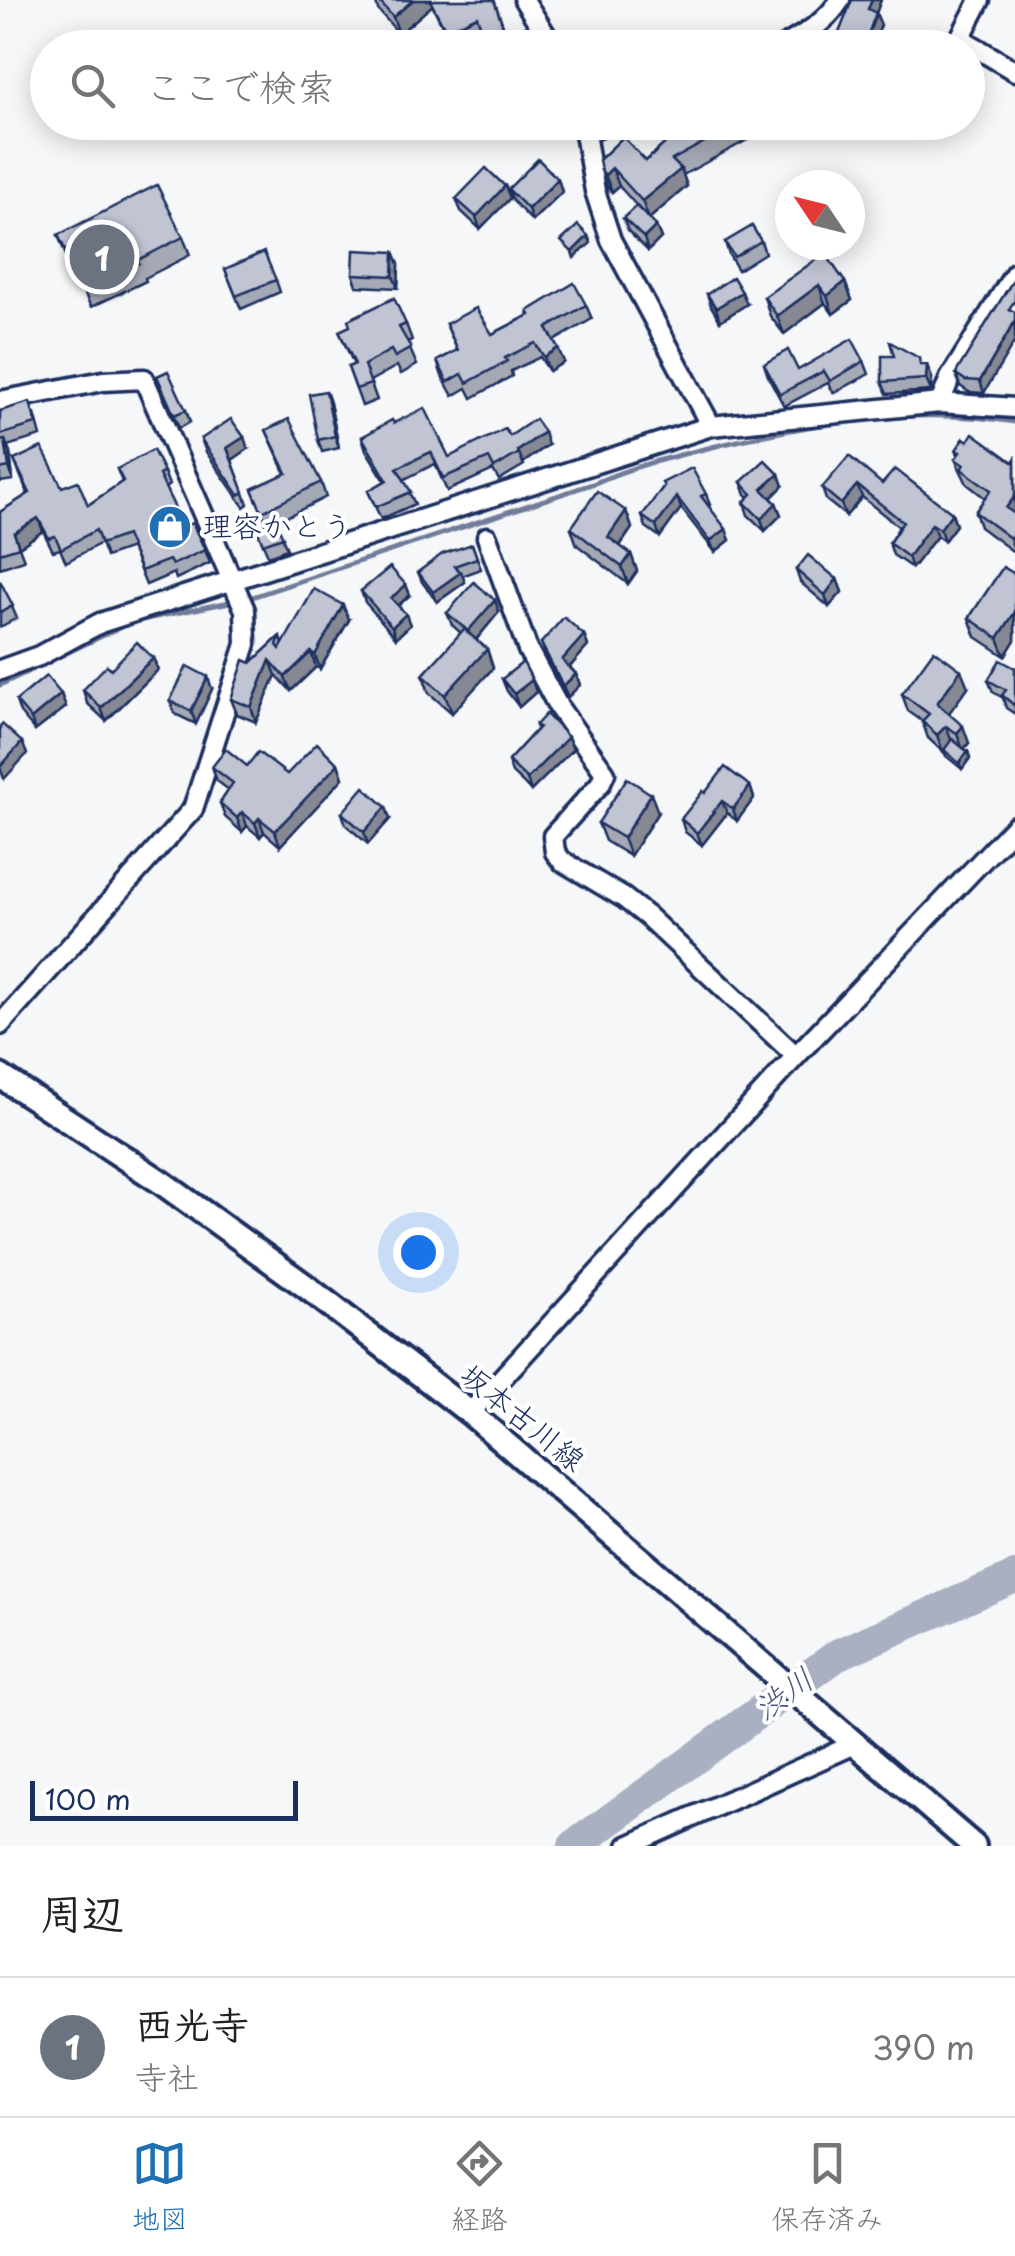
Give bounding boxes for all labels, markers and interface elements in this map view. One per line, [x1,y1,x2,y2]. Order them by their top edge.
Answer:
search box [30,30,985,140]
text: ここで検索 [145,57,335,114]
icon: search [65,58,120,113]
north arrow [775,170,865,260]
pin: 1 [70,220,134,294]
place label: 理容かとう [202,502,352,547]
shop icon: 理容かとう [147,504,193,550]
your location [393,1227,444,1278]
street label: 坂本古川線 [451,1351,596,1481]
water label: 渋川 [743,1654,823,1731]
scale bar [30,1776,298,1820]
text: 100 m [45,1777,131,1820]
text: 周辺 [40,1880,124,1943]
text: 西光寺 [135,1995,249,2052]
text: 1 [65,2023,80,2071]
text: 390 m [872,2023,975,2071]
text: 寺社 [135,2052,199,2100]
tab: 地図 [132,2136,188,2239]
tab: 経路 [451,2136,507,2239]
tab: 保存済み [771,2136,883,2239]

